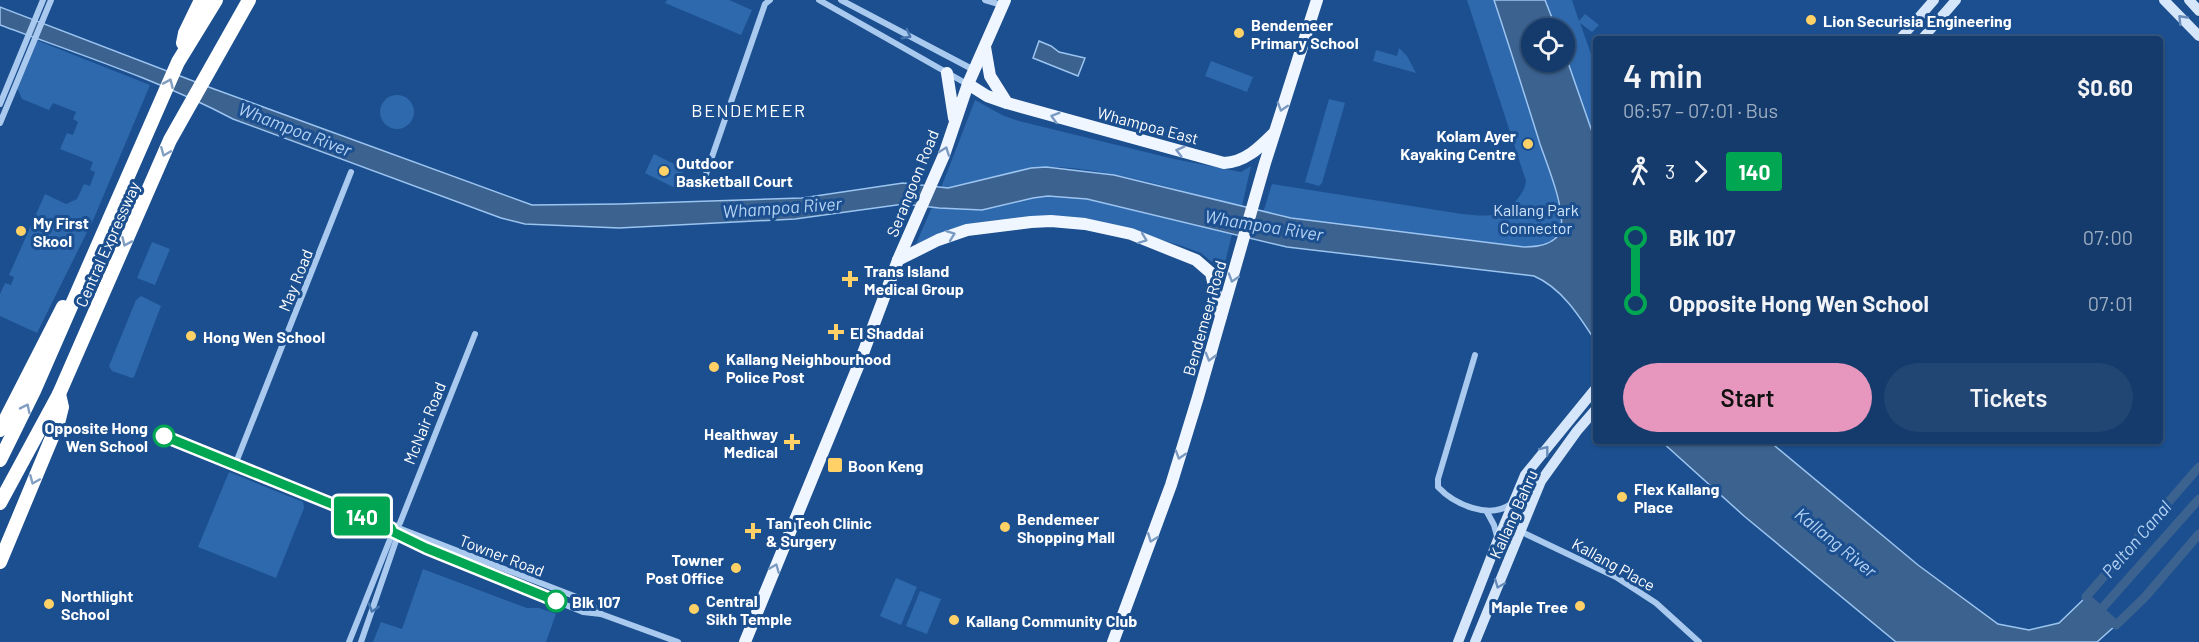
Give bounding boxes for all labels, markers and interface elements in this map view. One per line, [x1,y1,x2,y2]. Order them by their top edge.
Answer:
place label: Lion Securisia Engineering [1823,11,2012,30]
marker: Lion Securisia Engineering [1804,13,1818,27]
place label: Bendemeer Primary School [1251,15,1359,52]
one-way arrow [2179,15,2190,26]
map controls [1521,18,1575,72]
button: locate [1521,18,1575,72]
marker: Bendemeer Primary School [1232,26,1246,40]
one-way arrow [901,28,911,39]
text: 4 min [1623,55,1703,95]
text: $0.60 [2078,74,2133,100]
one-way arrow [162,78,174,89]
water label: Whampoa River [235,97,355,161]
text: 06:57 – 07:01 · Bus [1623,98,1778,122]
district label: BENDEMEER [691,99,807,121]
one-way arrow [1277,101,1289,112]
street label: Whampoa East [1095,102,1201,148]
one-way arrow [1051,111,1061,124]
place label: Kolam Ayer Kayaking Centre [1400,126,1516,163]
street label: Serangoon Road [882,127,942,239]
marker: Kolam Ayer Kayaking Centre [1521,137,1535,151]
one-way arrow [160,146,172,157]
one-way arrow [937,146,950,156]
one-way arrow [1175,146,1186,158]
place label: Outdoor Basketball Court [676,153,793,190]
icon: walk [1623,155,1656,188]
icon: forward [1684,155,1717,188]
text: 3 [1665,159,1675,183]
text: 140 [1738,159,1770,184]
marker: Outdoor Basketball Court [657,164,671,178]
street label: Central Expressway [71,178,143,310]
water label: Whampoa River [722,192,843,222]
park label: Kallang Park Connector [1493,200,1579,237]
water label: Whampoa River [1203,205,1325,245]
place label: My First Skool [33,213,89,250]
marker: My First Skool [14,224,28,238]
text: Blk 107 [1669,224,1735,250]
text: 07:00 [2083,225,2133,249]
one-way arrow [945,230,956,243]
one-way arrow [1136,232,1147,244]
one-way arrow [122,235,134,246]
street label: May Road [274,246,316,314]
street label: Bendemeer Road [1178,258,1230,378]
place label: Trans Island Medical Group [864,261,964,298]
marker: Trans Island Medical Group [841,270,859,288]
one-way arrow [1228,272,1240,282]
text: Opposite Hong Wen School [1669,290,1929,316]
text: 07:01 [2088,291,2133,315]
marker: El Shaddai [827,323,845,341]
place label: El Shaddai [850,323,924,342]
place label: Hong Wen School [203,327,325,346]
marker: Hong Wen School [184,329,198,343]
place label: Kallang Neighbourhood Police Post [726,349,891,386]
one-way arrow [1205,351,1217,362]
marker: Kallang Neighbourhood Police Post [707,360,721,374]
button: Start [1623,363,1872,432]
button: Tickets [1884,363,2133,432]
street label: McNair Road [399,379,449,467]
one-way arrow [19,404,30,414]
place label: Opposite Hong Wen School [44,418,148,455]
place label: Healthway Medical [704,424,778,461]
marker: Opposite Hong Wen School [153,425,175,447]
marker: Healthway Medical [783,433,801,451]
one-way arrow [1538,446,1549,457]
one-way arrow [1175,449,1188,460]
marker: Boon Keng [826,456,844,474]
place label: Boon Keng [848,456,924,475]
street label: Kallang Bahru [1485,467,1541,561]
one-way arrow [29,474,41,485]
place label: Flex Kallang Place [1634,479,1719,516]
marker: Flex Kallang Place [1615,490,1629,504]
line badge: 140 [328,496,397,536]
water label: Pelton Canal [2097,496,2175,582]
water label: Kallang River [1791,502,1882,582]
text: 140 [346,504,378,529]
place label: Bendemeer Shopping Mall [1017,509,1115,546]
place label: Tan Teoh Clinic & Surgery [766,513,872,550]
marker: Bendemeer Shopping Mall [998,520,1012,534]
marker: Tan Teoh Clinic & Surgery [744,522,762,540]
street label: Towner Road [457,530,547,580]
one-way arrow [1146,532,1159,543]
street label: Kallang Place [1569,533,1659,595]
place label: Towner Post Office [646,550,724,587]
marker: Towner Post Office [729,561,743,575]
one-way arrow [768,564,780,575]
one-way arrow [1493,578,1506,589]
place label: Northlight School [61,586,133,623]
marker: Blk 107 [545,590,567,612]
place label: Central Sikh Temple [706,591,792,628]
place label: Blk 107 [572,592,620,611]
marker: Northlight School [42,597,56,611]
place label: Maple Tree [1491,597,1568,616]
marker: Maple Tree [1573,599,1587,613]
one-way arrow [368,602,380,613]
marker: Central Sikh Temple [687,602,701,616]
place label: Kallang Community Club [966,611,1137,630]
marker: Kallang Community Club [947,613,961,627]

